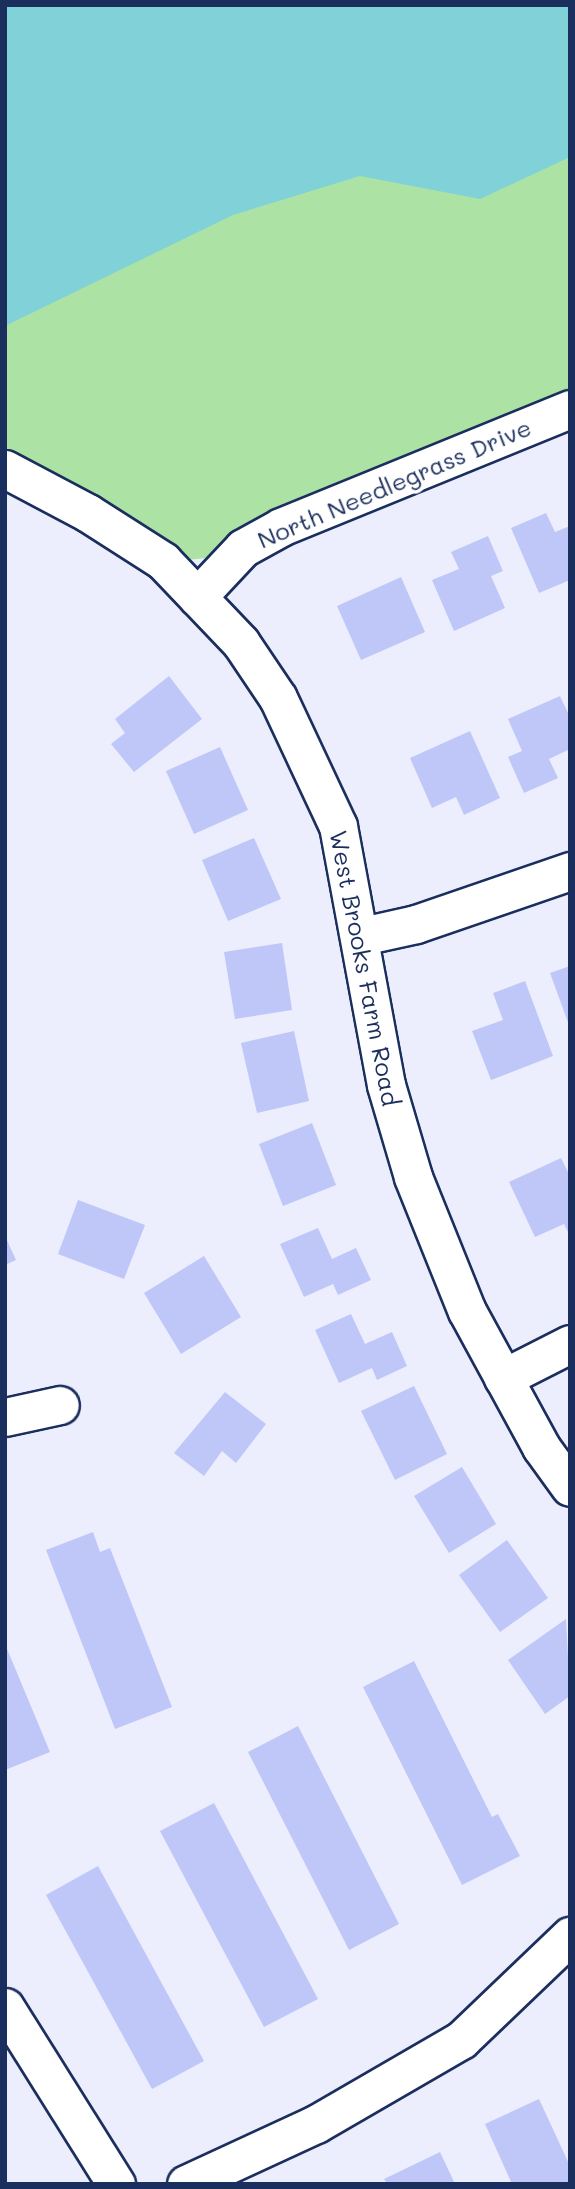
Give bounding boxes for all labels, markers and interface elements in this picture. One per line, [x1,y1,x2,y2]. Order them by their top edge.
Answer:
street label: North Needlegrass Drive [253,412,535,554]
street label: West Brooks Farm Road [324,828,406,1108]

